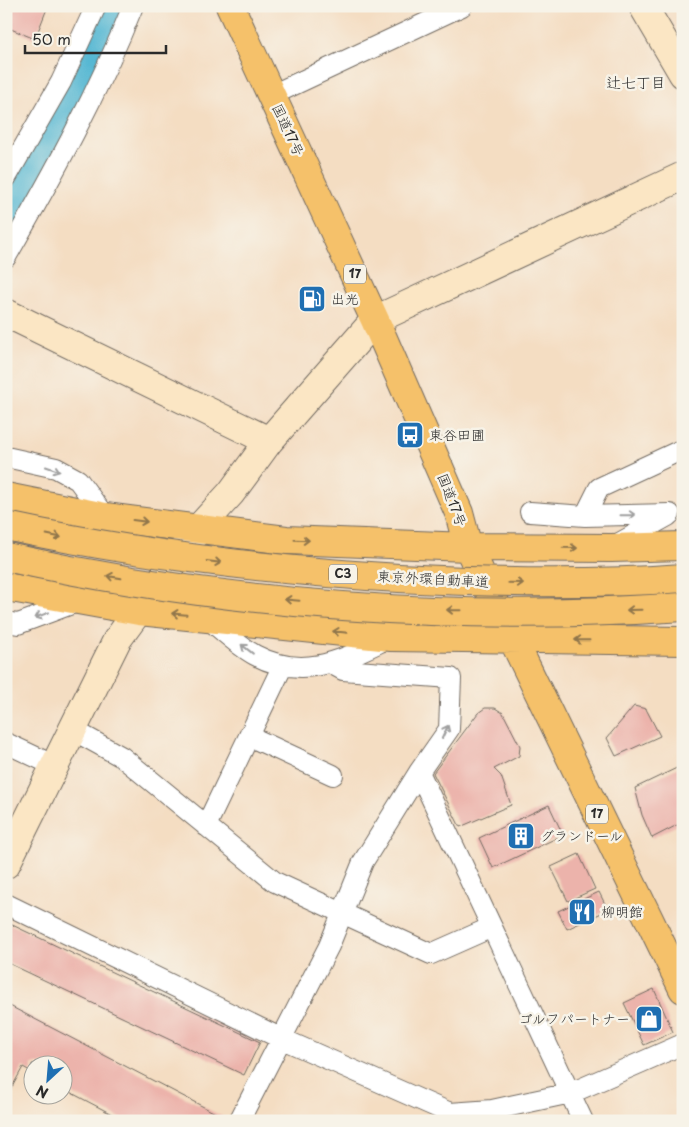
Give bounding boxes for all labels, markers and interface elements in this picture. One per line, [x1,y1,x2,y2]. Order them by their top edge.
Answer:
scale bar [25,22,166,54]
text: 50 m [32,27,71,50]
district label: 辻七丁目 [606,70,666,93]
street label: 国道17号 [267,100,310,159]
road number: 17 [344,264,366,284]
fuel station icon: 出光 [297,284,327,314]
place label: 出光 [331,288,359,309]
bus stop icon: 東谷田圃 [395,420,425,450]
place label: 東谷田圃 [429,424,485,445]
one-way arrow [45,464,61,474]
street label: 国道17号 [433,470,472,530]
one-way arrow [619,510,635,520]
one-way arrow [132,516,148,526]
one-way arrow [46,531,62,541]
one-way arrow [293,536,309,545]
one-way arrow [561,543,577,553]
one-way arrow [206,557,222,567]
road number: C3 [329,564,357,584]
street label: 東京外環自動車道 [377,565,489,592]
one-way arrow [106,572,122,582]
one-way arrow [508,578,524,588]
one-way arrow [284,595,300,604]
one-way arrow [446,605,462,615]
one-way arrow [626,605,642,615]
one-way arrow [35,610,50,620]
one-way arrow [171,610,187,619]
one-way arrow [333,627,349,637]
one-way arrow [574,635,590,645]
one-way arrow [240,644,254,654]
one-way arrow [441,724,451,739]
road number: 17 [586,804,608,824]
building icon: グランドール [506,821,536,851]
place label: グランドール [540,825,623,846]
restaurant icon: 柳明館 [567,897,597,927]
place label: 柳明館 [601,901,643,922]
shop icon: ゴルフパートナー [634,1004,664,1034]
place label: ゴルフパートナー [519,1008,630,1029]
north arrow [22,1054,72,1104]
text: N [32,1080,52,1104]

